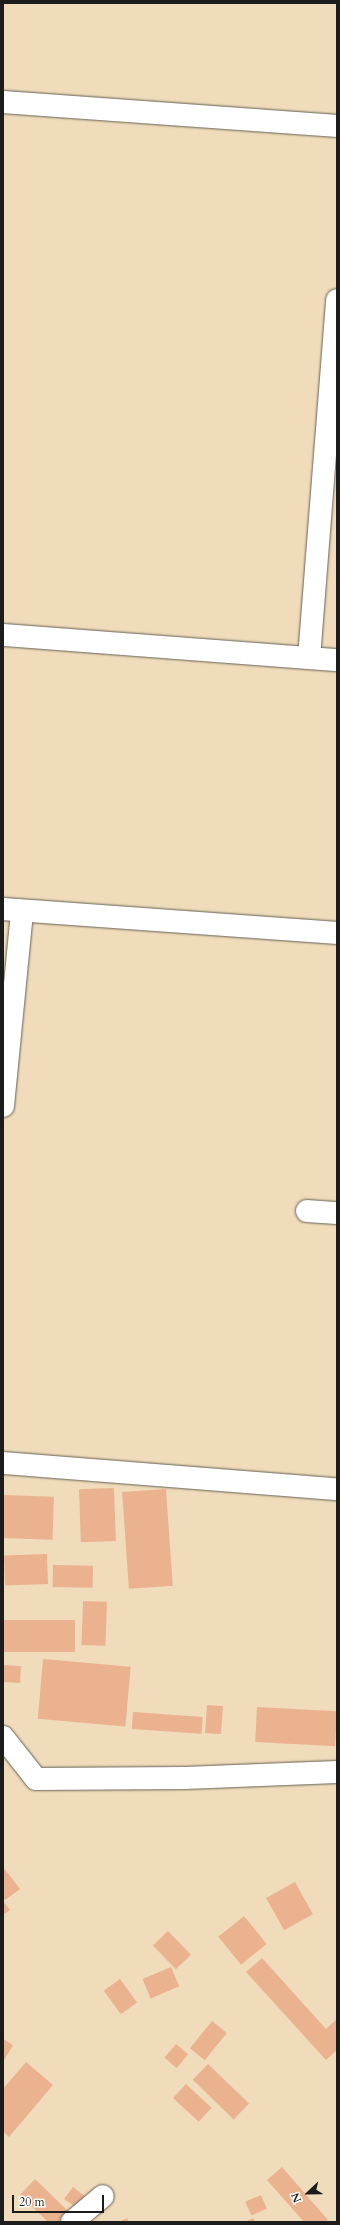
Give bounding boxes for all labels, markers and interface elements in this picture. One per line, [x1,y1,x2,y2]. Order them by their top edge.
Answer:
north arrow [288,2173,328,2213]
scale bar [14,2187,106,2213]
text: N [288,2190,305,2205]
text: 20 m [19,2194,45,2210]

